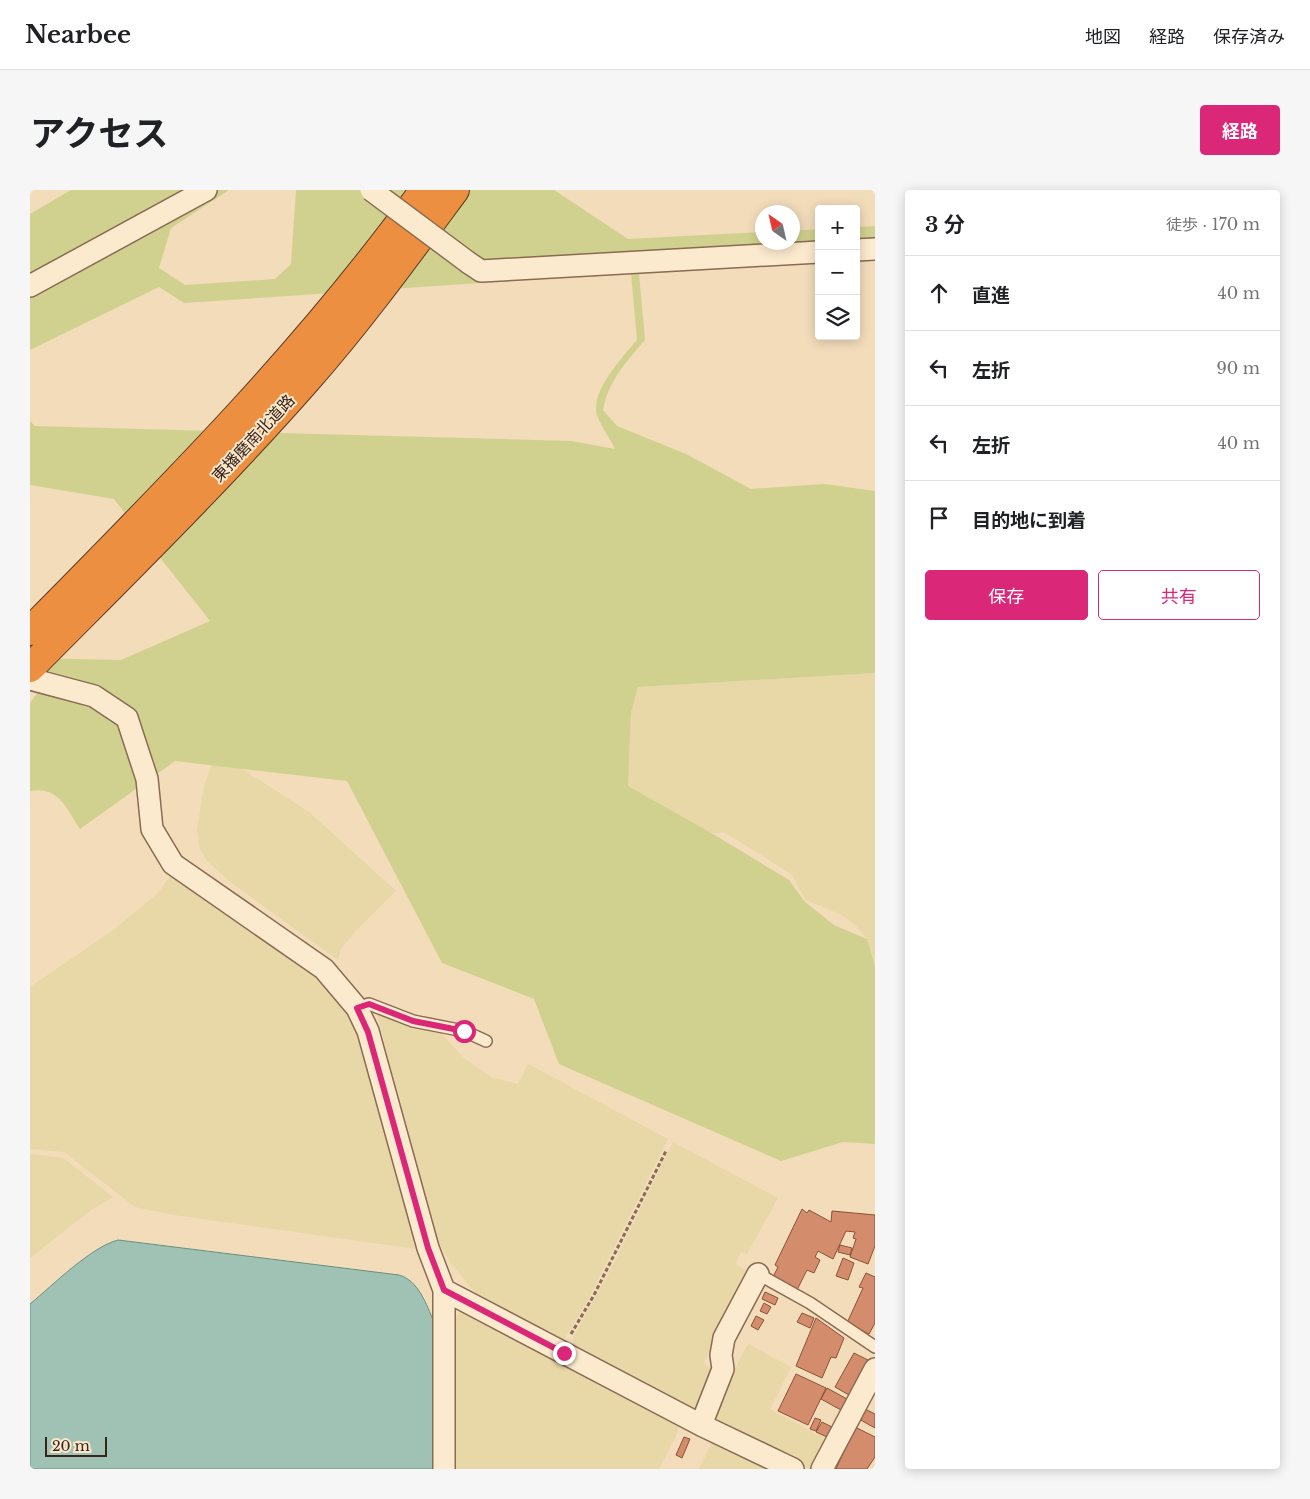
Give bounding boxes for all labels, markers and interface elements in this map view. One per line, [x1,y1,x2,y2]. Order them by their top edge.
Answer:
text: Nearbee [25,20,131,49]
text: 地図 [1085,26,1121,48]
text: 経路 [1149,26,1185,48]
text: 保存済み [1213,26,1285,48]
button: 経路 [1200,105,1280,155]
text: アクセス [30,112,168,155]
north arrow [755,205,800,250]
map controls [815,205,860,340]
button: + [815,205,860,250]
text: 3 分 [925,212,965,238]
text: 徒歩 · 170 m [1166,214,1260,234]
button: − [815,250,860,295]
icon: ahead [925,279,953,307]
text: 40 m [1217,283,1260,303]
text: 直進 [972,284,1010,307]
button: layers [815,295,860,340]
icon: left [925,354,953,382]
text: 90 m [1217,358,1260,378]
text: 左折 [972,359,1010,382]
street label: 東播磨南北道路 [207,390,299,486]
icon: left [925,429,953,457]
text: 40 m [1217,433,1260,453]
text: 左折 [972,434,1010,457]
icon: arrive [925,504,953,532]
text: 目的地に到着 [972,509,1086,532]
button: 保存 [925,570,1088,620]
button: 共有 [1098,570,1260,620]
route start [453,1020,476,1043]
route end [553,1342,576,1365]
scale bar [45,1434,108,1457]
text: 20 m [52,1437,90,1455]

